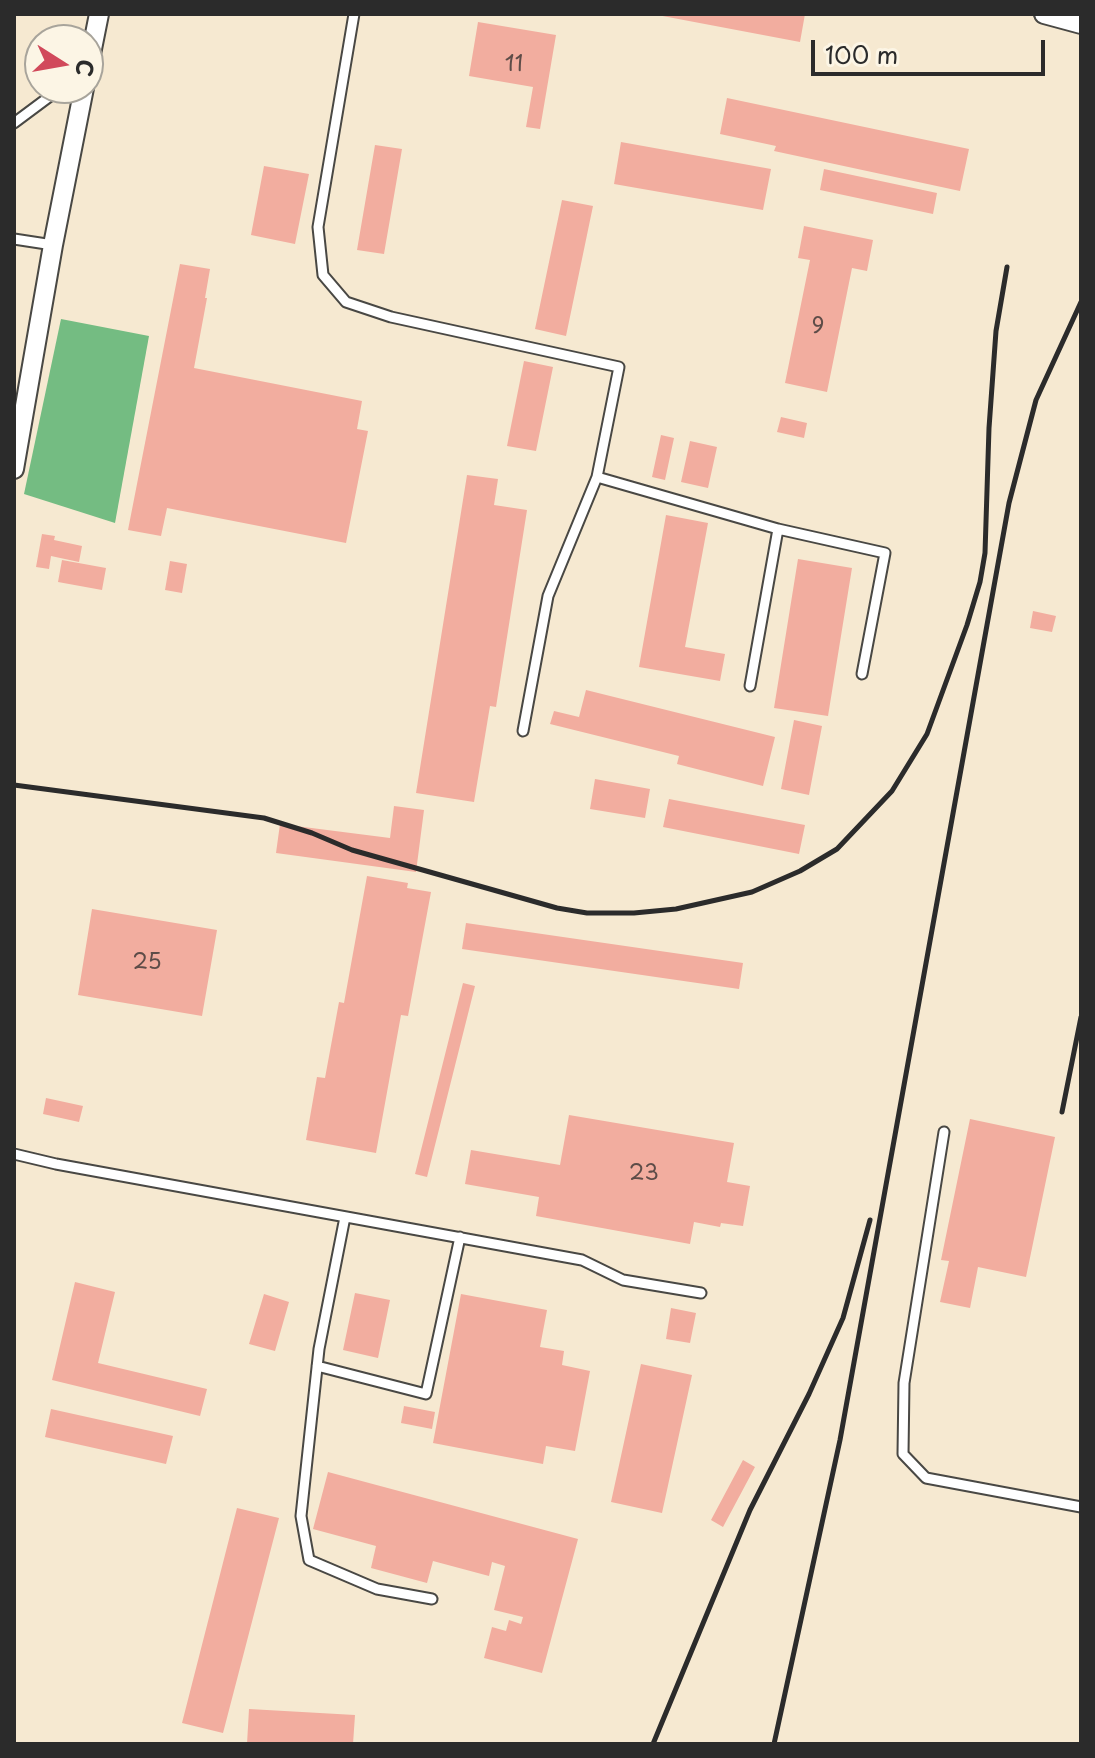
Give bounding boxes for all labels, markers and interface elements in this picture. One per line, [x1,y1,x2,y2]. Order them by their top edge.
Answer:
north arrow [24,24,104,104]
scale bar [815,24,1049,74]
text: 100 m [825,36,898,72]
house number: 11 [505,52,523,78]
text: С [68,57,104,80]
house number: 9 [812,314,824,340]
house number: 25 [132,950,162,976]
house number: 23 [629,1161,659,1187]

